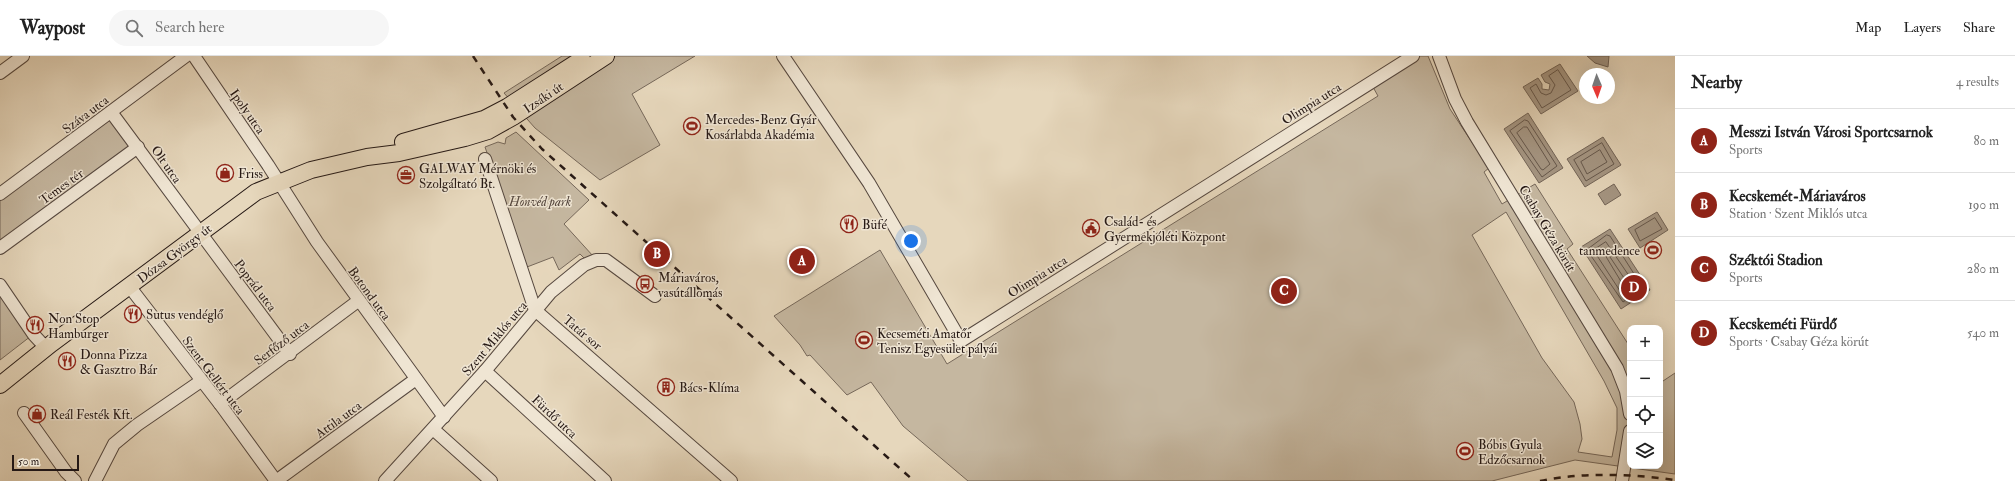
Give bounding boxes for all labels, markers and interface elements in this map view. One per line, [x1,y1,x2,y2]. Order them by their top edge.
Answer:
search box [109,10,389,46]
text: Waypost [20,16,85,40]
icon: search [123,17,145,39]
text: Search here [155,18,224,37]
text: Map [1855,19,1881,36]
text: Layers [1903,19,1941,36]
text: Share [1963,19,1995,36]
north arrow [1579,68,1615,104]
text: Nearby [1691,72,1742,93]
text: 4 results [1956,74,1999,90]
street label: Izsáki út [521,79,567,117]
street label: Olimpia utca [1279,79,1345,129]
street label: Ipoly utca [225,86,269,138]
street label: Száva utca [59,92,112,137]
place label: Mercedes-Benz Gyár Kosárlabda Akadémia [705,112,817,143]
sports icon: Mercedes-Benz Gyár Kosárlabda Akadémia [682,116,702,136]
text: Messzi István Városi Sportcsarnok [1729,123,1933,142]
text: A [1700,133,1708,149]
text: 80 m [1973,133,1999,149]
text: Sports [1729,142,1763,158]
street label: Olt utca [148,143,185,187]
place label: GALWAY Mérnöki és Szolgáltató Bt. [419,161,537,192]
shop icon: Friss [215,163,235,183]
street label: Temes tér [36,165,87,208]
office icon: GALWAY Mérnöki és Szolgáltató Bt. [396,165,416,185]
place label: Friss [238,166,264,182]
street label: Csabay Géza körút [1514,182,1579,275]
text: Kecskemét-Máriaváros [1729,187,1866,206]
park label: Honvéd park [508,194,571,210]
text: B [1700,197,1708,213]
text: 190 m [1968,197,1999,213]
text: Station · Szent Miklós utca [1729,206,1867,222]
restaurant icon: Büfé [839,214,859,234]
place label: Család- és Gyermekjóléti Központ [1104,214,1226,246]
place label: Büfé [862,217,887,233]
public building icon: Család- és Gyermekjóléti Központ [1081,218,1101,238]
street label: Dózsa György út [134,221,216,288]
your location [901,231,921,251]
pin: B [644,239,670,269]
sports icon: tanmedence [1643,240,1663,260]
place label: tanmedence [1579,243,1641,259]
pin: A [789,246,815,276]
text: Széktói Stadion [1729,251,1823,270]
street label: Olimpia utca [1005,252,1071,302]
street label: Poprád utca [230,257,280,316]
text: C [1699,261,1709,277]
text: 280 m [1967,261,1999,277]
street label: Botond utca [344,264,394,324]
place label: Máriaváros, vasútállomás [657,270,723,301]
text: Sports [1729,270,1763,286]
pin: D [1621,273,1647,303]
bus stop icon: Máriaváros, vasútállomás [635,274,655,294]
pin: C [1271,276,1297,306]
street label: Szent Miklós utca [459,297,531,379]
restaurant icon: Sutus vendéglő [123,304,143,324]
place label: Sutus vendéglő [146,307,224,323]
place label: Non Stop Hamburger [48,311,109,342]
street label: Tatár sor [560,312,605,354]
restaurant icon: Non Stop Hamburger [25,315,45,335]
text: Kecskeméti Fürdő [1729,315,1837,334]
street label: Serfőző utca [251,317,313,369]
map controls [1627,325,1663,469]
button: + [1627,325,1663,361]
text: D [1699,325,1709,341]
text: 540 m [1967,325,1999,341]
place label: Kecseméti Amatőr Tenisz Egyesület pályái [877,326,998,358]
sports icon: Kecseméti Amatőr Tenisz Egyesület pályái [854,330,874,350]
street label: Szent Gellért utca [178,333,248,419]
text: Sports · Csabay Géza körút [1729,334,1869,350]
place label: Donna Pizza & Gasztro Bár [80,347,157,378]
restaurant icon: Donna Pizza & Gasztro Bár [57,351,77,371]
button: − [1627,361,1663,397]
building icon: Bács-Klíma [656,377,676,397]
place label: Bács-Klíma [679,380,740,396]
street label: Fürdő utca [528,392,581,442]
street label: Attila utca [312,397,365,442]
button: locate [1627,397,1663,433]
shop icon: Reál Festék Kft. [27,404,47,424]
place label: Reál Festék Kft. [50,407,132,423]
button: layers [1627,433,1663,469]
place label: Bóbis Gyula Edzőcsarnok [1478,437,1546,468]
sports icon: Bóbis Gyula Edzőcsarnok [1455,441,1475,461]
scale bar [12,453,79,472]
text: 50 m [18,455,39,468]

